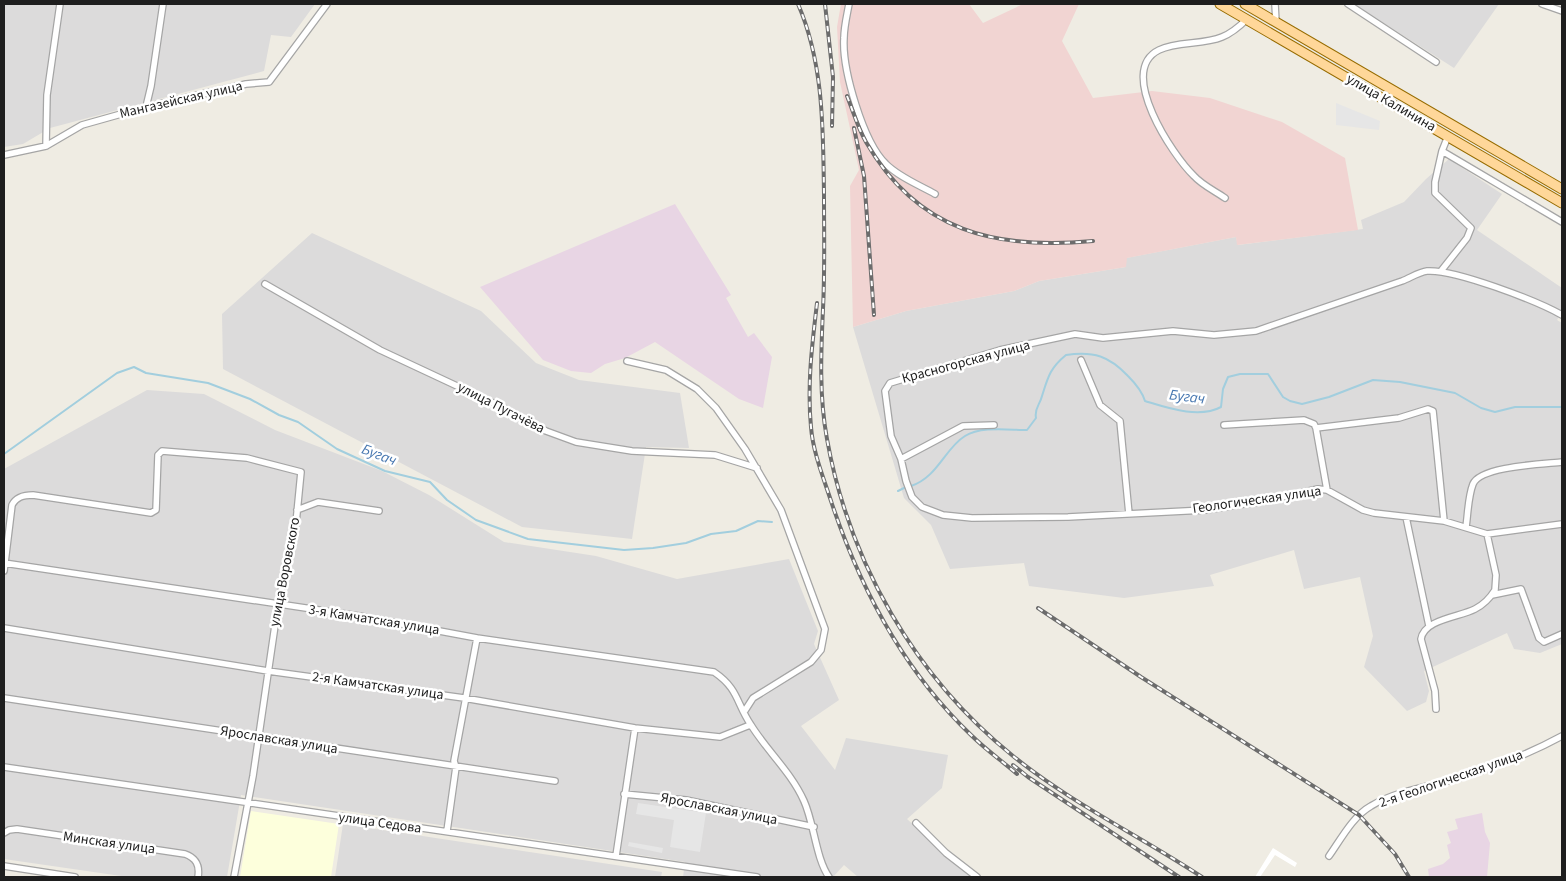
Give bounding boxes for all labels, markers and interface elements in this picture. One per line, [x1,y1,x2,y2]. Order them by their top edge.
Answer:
street label: улица Калинина [1342,69,1440,137]
street label: Мангазейская улица [118,76,244,124]
street label: Красногорская улица [900,335,1032,389]
street label: улица Пугачёва [454,377,548,439]
water label: Бугач [1168,384,1206,410]
water label: Бугач [358,439,400,471]
street label: Геологическая улица [1191,481,1323,519]
street label: улица Воровского [265,516,305,628]
street label: 3-я Камчатская улица [307,600,441,640]
street label: 2-я Камчатская улица [311,667,445,705]
street label: Ярославская улица [219,721,339,759]
street label: 2-я Геологическая улица [1376,745,1526,813]
street label: Ярославская улица [659,788,779,830]
street label: улица Седова [337,807,423,839]
street label: Минская улица [62,827,156,859]

